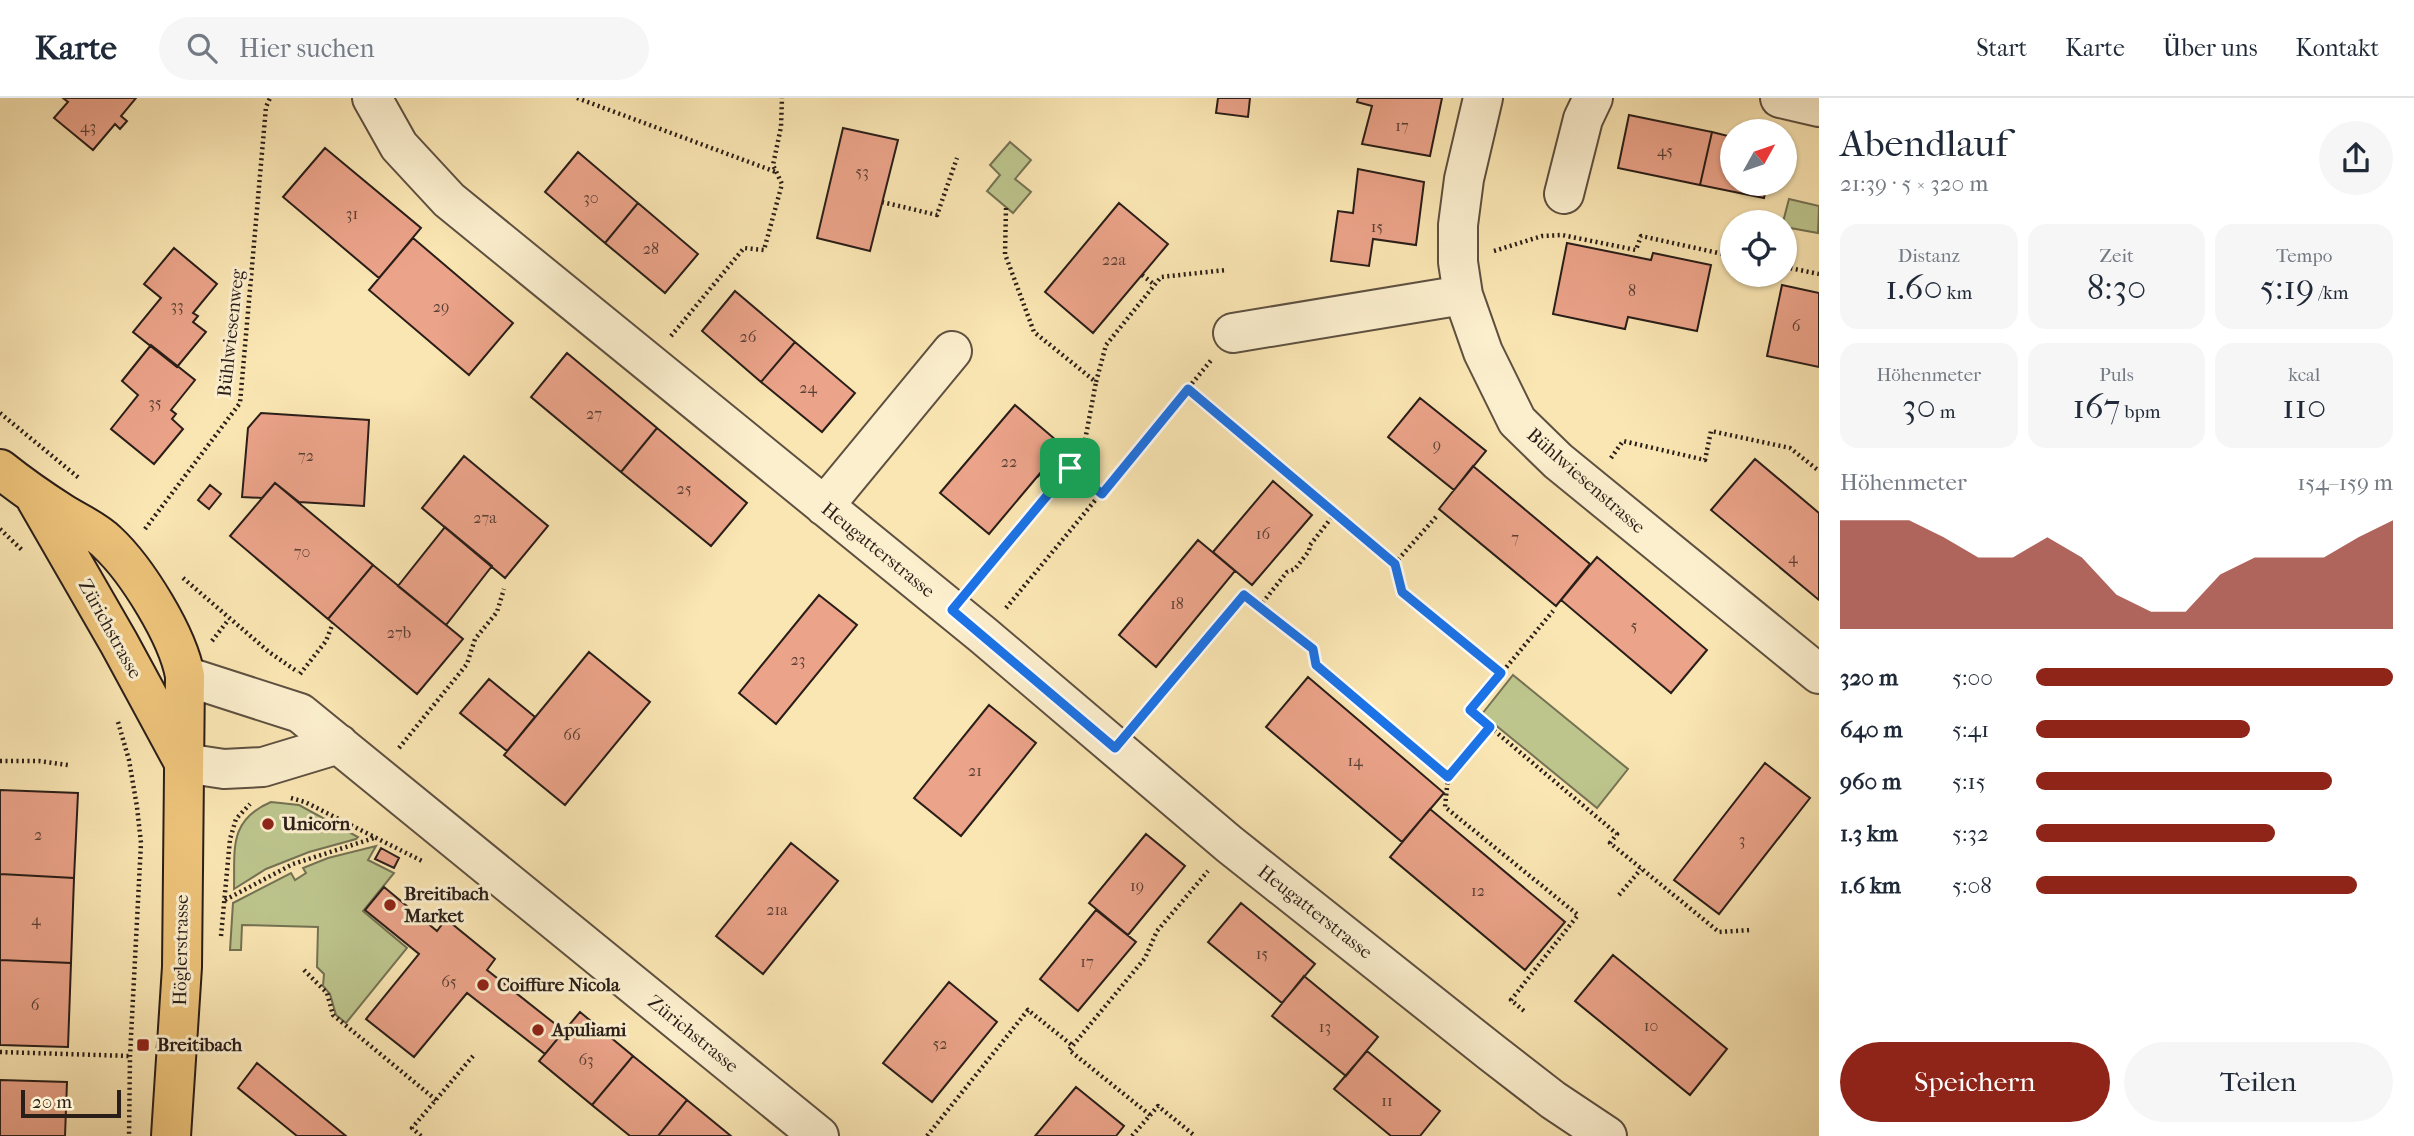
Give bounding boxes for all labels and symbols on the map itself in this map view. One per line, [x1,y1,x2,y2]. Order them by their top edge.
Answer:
house number: 17 [1395,116,1409,135]
house number: 43 [80,117,96,136]
north arrow [1720,119,1797,196]
house number: 45 [1657,141,1673,160]
house number: 53 [855,162,869,181]
house number: 30 [583,188,599,207]
house number: 31 [346,204,358,223]
house number: 15 [1371,217,1383,236]
house number: 28 [643,239,659,258]
house number: 22a [1102,250,1127,269]
street label: Bühlwiesenweg [213,267,249,398]
house number: 8 [1628,281,1636,300]
house number: 33 [170,296,184,315]
house number: 29 [433,297,449,316]
house number: 6 [1792,316,1801,335]
house number: 26 [740,327,757,346]
house number: 24 [799,378,817,397]
house number: 35 [148,393,162,412]
house number: 27 [586,404,602,423]
street label: Bühlwiesenstrasse [1522,424,1650,538]
house number: 9 [1433,435,1441,454]
pin [1040,438,1100,498]
house number: 72 [298,446,314,465]
house number: 22 [1001,452,1017,471]
house number: 25 [676,479,692,498]
street label: Heugatterstrasse [817,498,939,602]
house number: 27a [473,508,497,527]
house number: 16 [1256,524,1270,543]
house number: 7 [1511,528,1519,547]
house number: 70 [294,542,310,561]
house number: 4 [1788,548,1798,567]
street label: Zürichstrasse [74,575,146,683]
house number: 18 [1170,594,1184,613]
house number: 5 [1631,616,1638,635]
house number: 27b [387,623,411,642]
house number: 23 [791,650,805,669]
house number: 66 [563,725,581,744]
house number: 14 [1347,751,1363,770]
house number: 21 [968,761,982,780]
place label: Unicorn [281,813,351,835]
marker: Unicorn [260,816,276,832]
house number: 2 [34,825,42,844]
house number: 3 [1739,830,1745,849]
street label: Heugatterstrasse [1253,861,1377,963]
house number: 19 [1130,876,1144,895]
house number: 12 [1471,881,1485,900]
place label: Breitibach Market [403,883,490,927]
street label: Höglerstrasse [169,894,193,1006]
marker: Breitibach Market [382,897,398,913]
house number: 21a [766,900,788,919]
house number: 4 [31,910,41,929]
house number: 15 [1256,944,1268,963]
house number: 17 [1080,952,1094,971]
house number: 65 [441,972,457,991]
place label: Coiffure Nicola [497,974,621,996]
marker: Coiffure Nicola [475,977,491,993]
street label: Zürichstrasse [643,991,743,1077]
house number: 6 [31,995,40,1014]
house number: 10 [1644,1016,1658,1035]
house number: 13 [1319,1017,1331,1036]
place label: Apuliami [551,1019,627,1041]
marker: Apuliami [530,1022,546,1038]
place label: Breitibach [157,1034,243,1056]
house number: 52 [932,1034,948,1053]
marker: Breitibach [135,1037,151,1053]
house number: 63 [578,1050,594,1069]
scale bar [21,1087,121,1119]
house number: 11 [1381,1091,1393,1110]

